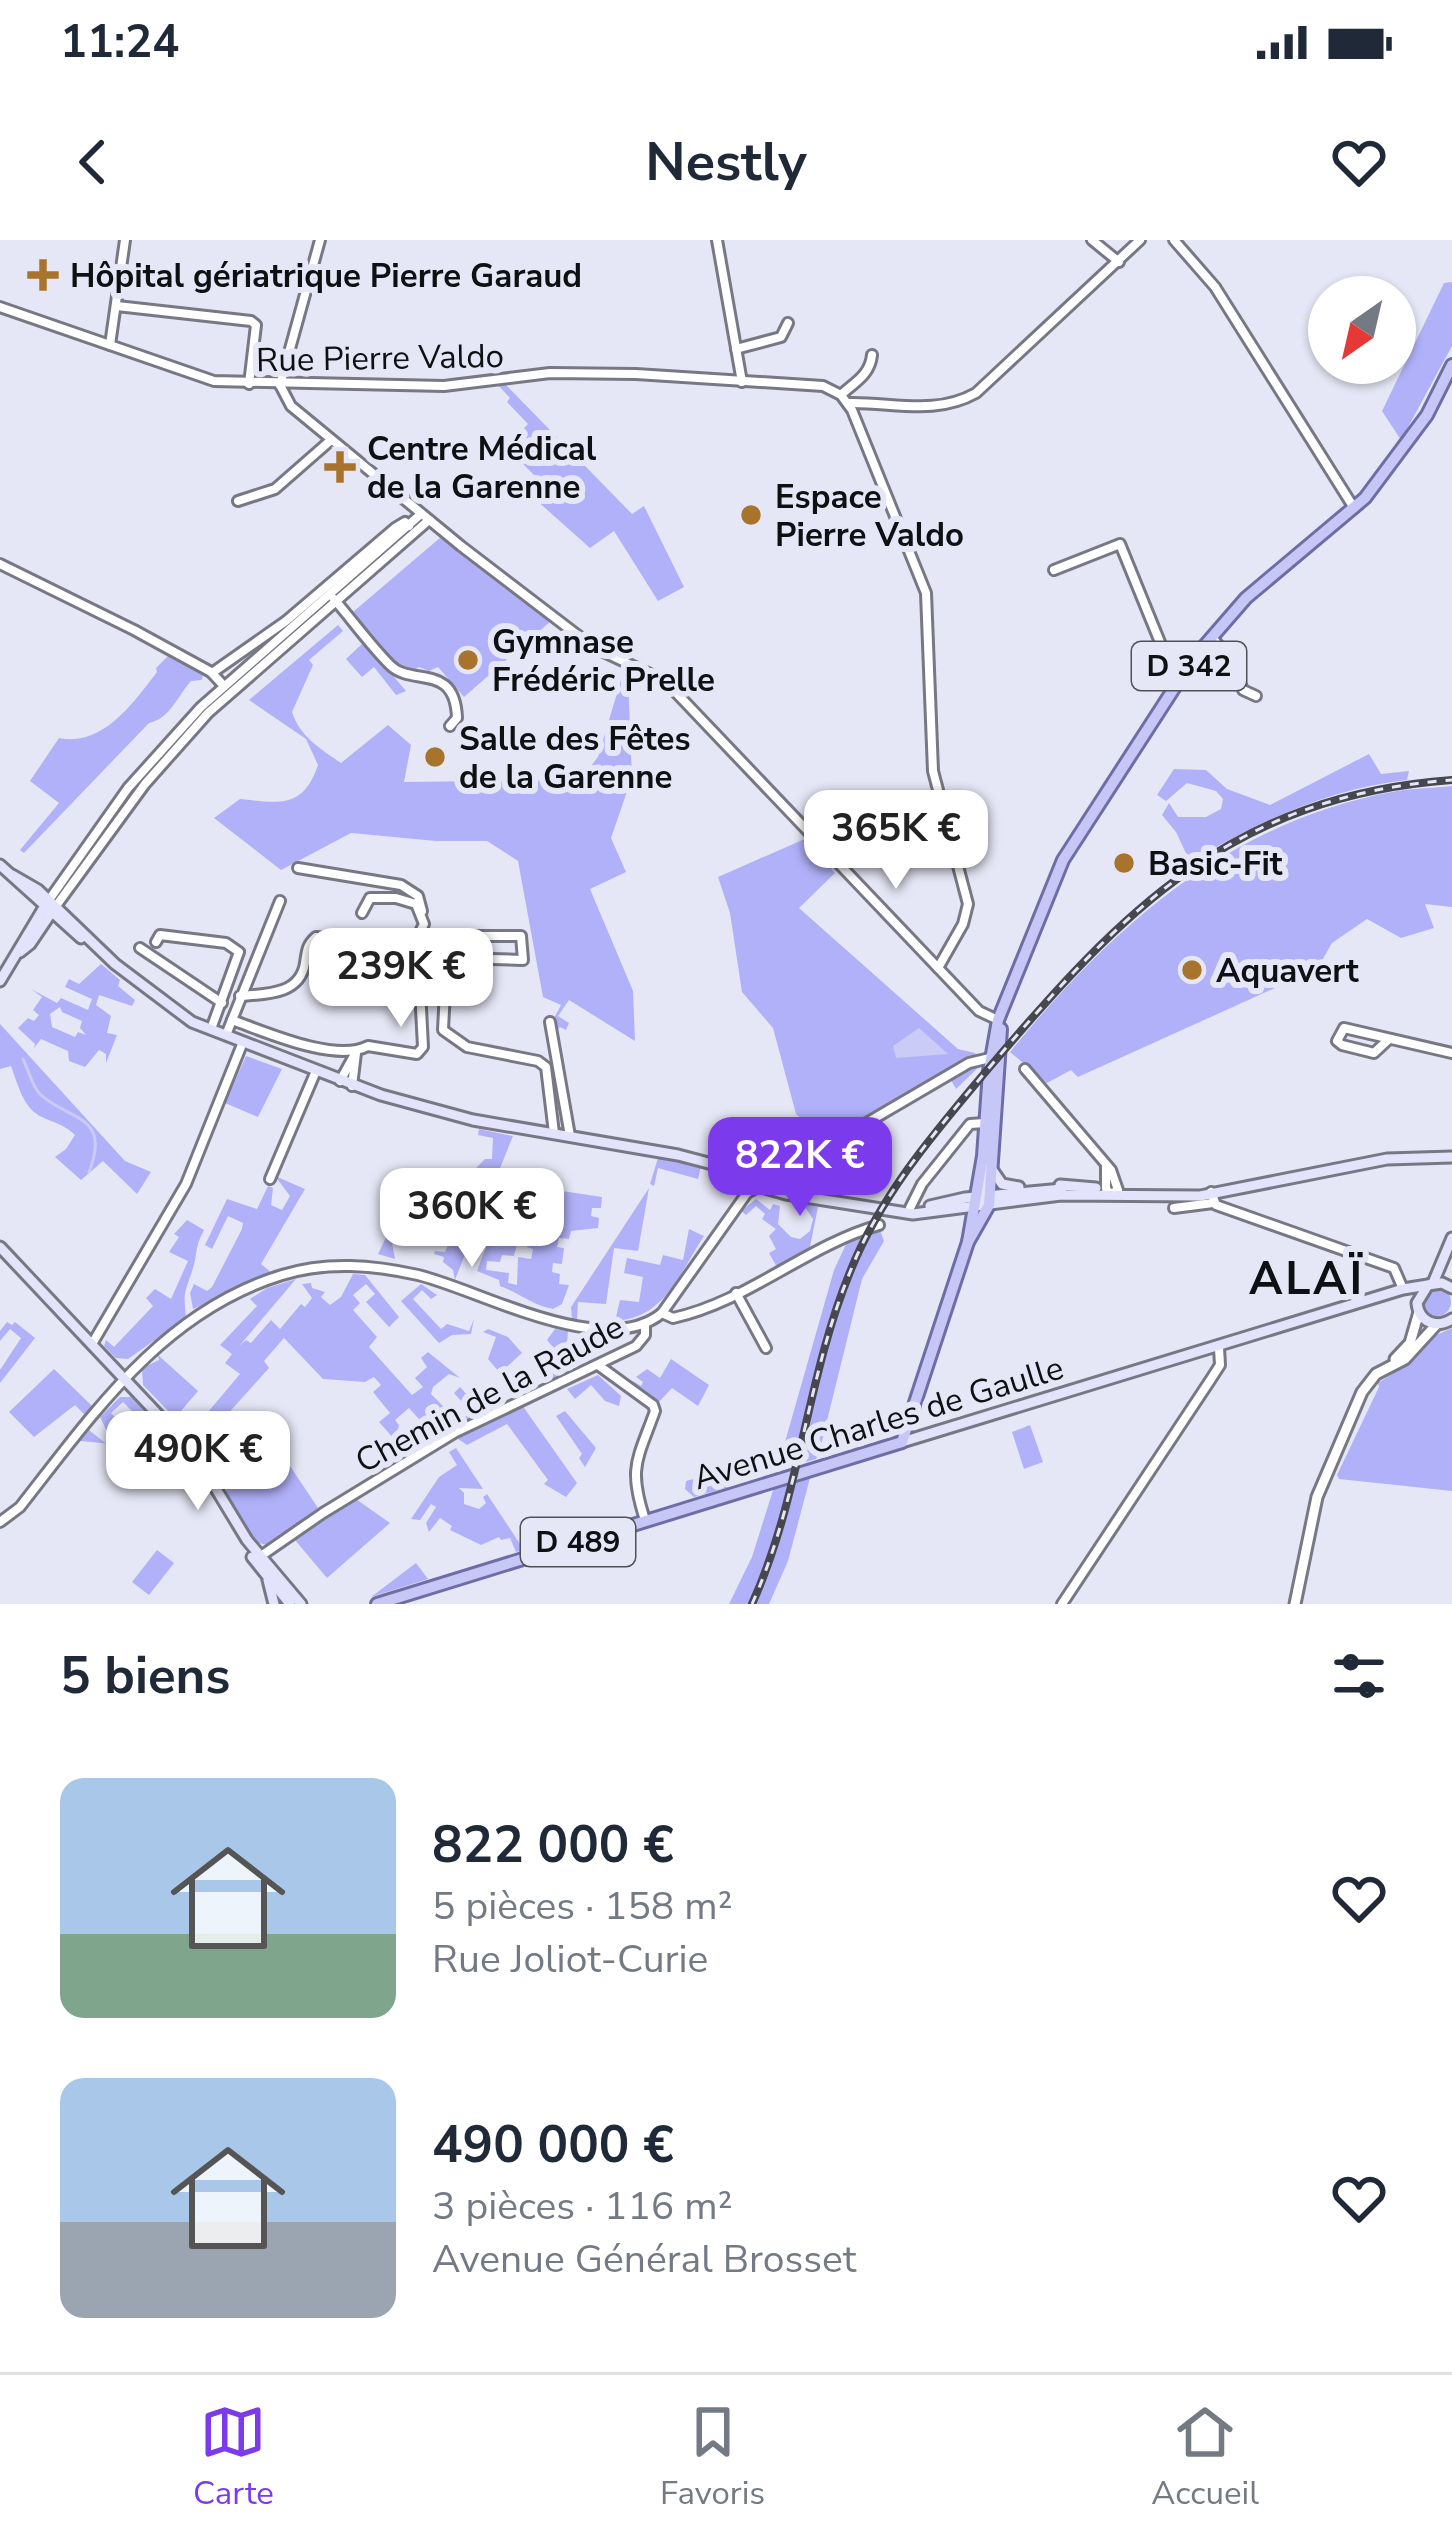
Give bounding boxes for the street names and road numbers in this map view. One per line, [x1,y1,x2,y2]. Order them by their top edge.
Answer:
street label: Rue Pierre Valdo [256,334,504,383]
road number: D 342 [1132,642,1246,690]
street label: Chemin de la Raude [348,1305,632,1484]
street label: Avenue Charles de Gaulle [688,1346,1069,1501]
road number: D 489 [521,1518,635,1566]

